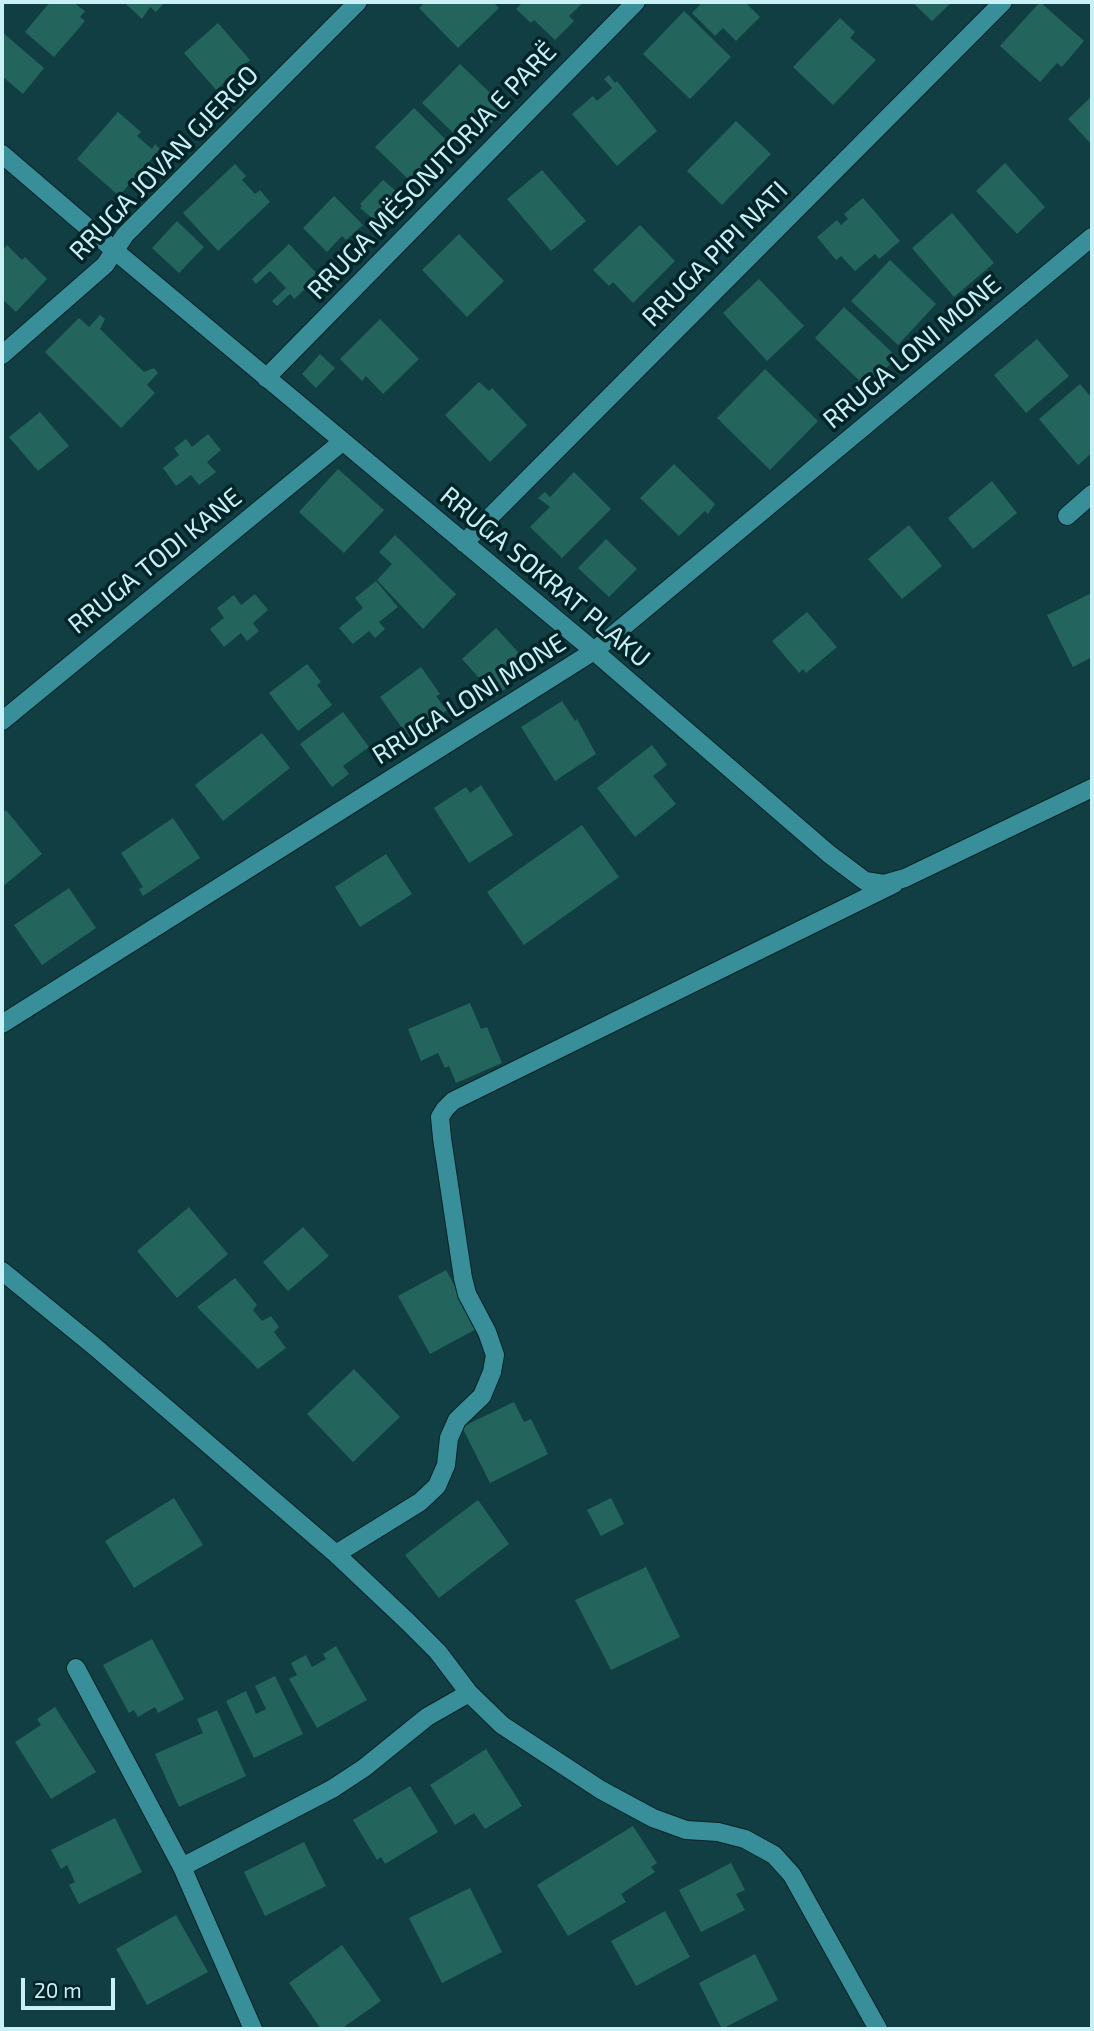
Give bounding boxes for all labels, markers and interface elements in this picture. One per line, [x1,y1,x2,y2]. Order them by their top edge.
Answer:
street label: RRUGA MËSONJTORJA E PARË [301,36,563,306]
street label: RRUGA JOVAN GJERGO [63,59,265,267]
street label: RRUGA PIPI NATI [636,175,794,333]
street label: RRUGA LONI MONE [817,269,1007,435]
street label: RRUGA SOKRAT PLAKU [434,480,656,674]
street label: RRUGA TODI KANE [62,481,248,641]
street label: RRUGA LONI MONE [367,627,571,771]
scale bar [24,1965,119,2009]
text: 20 m [34,1977,82,2002]

